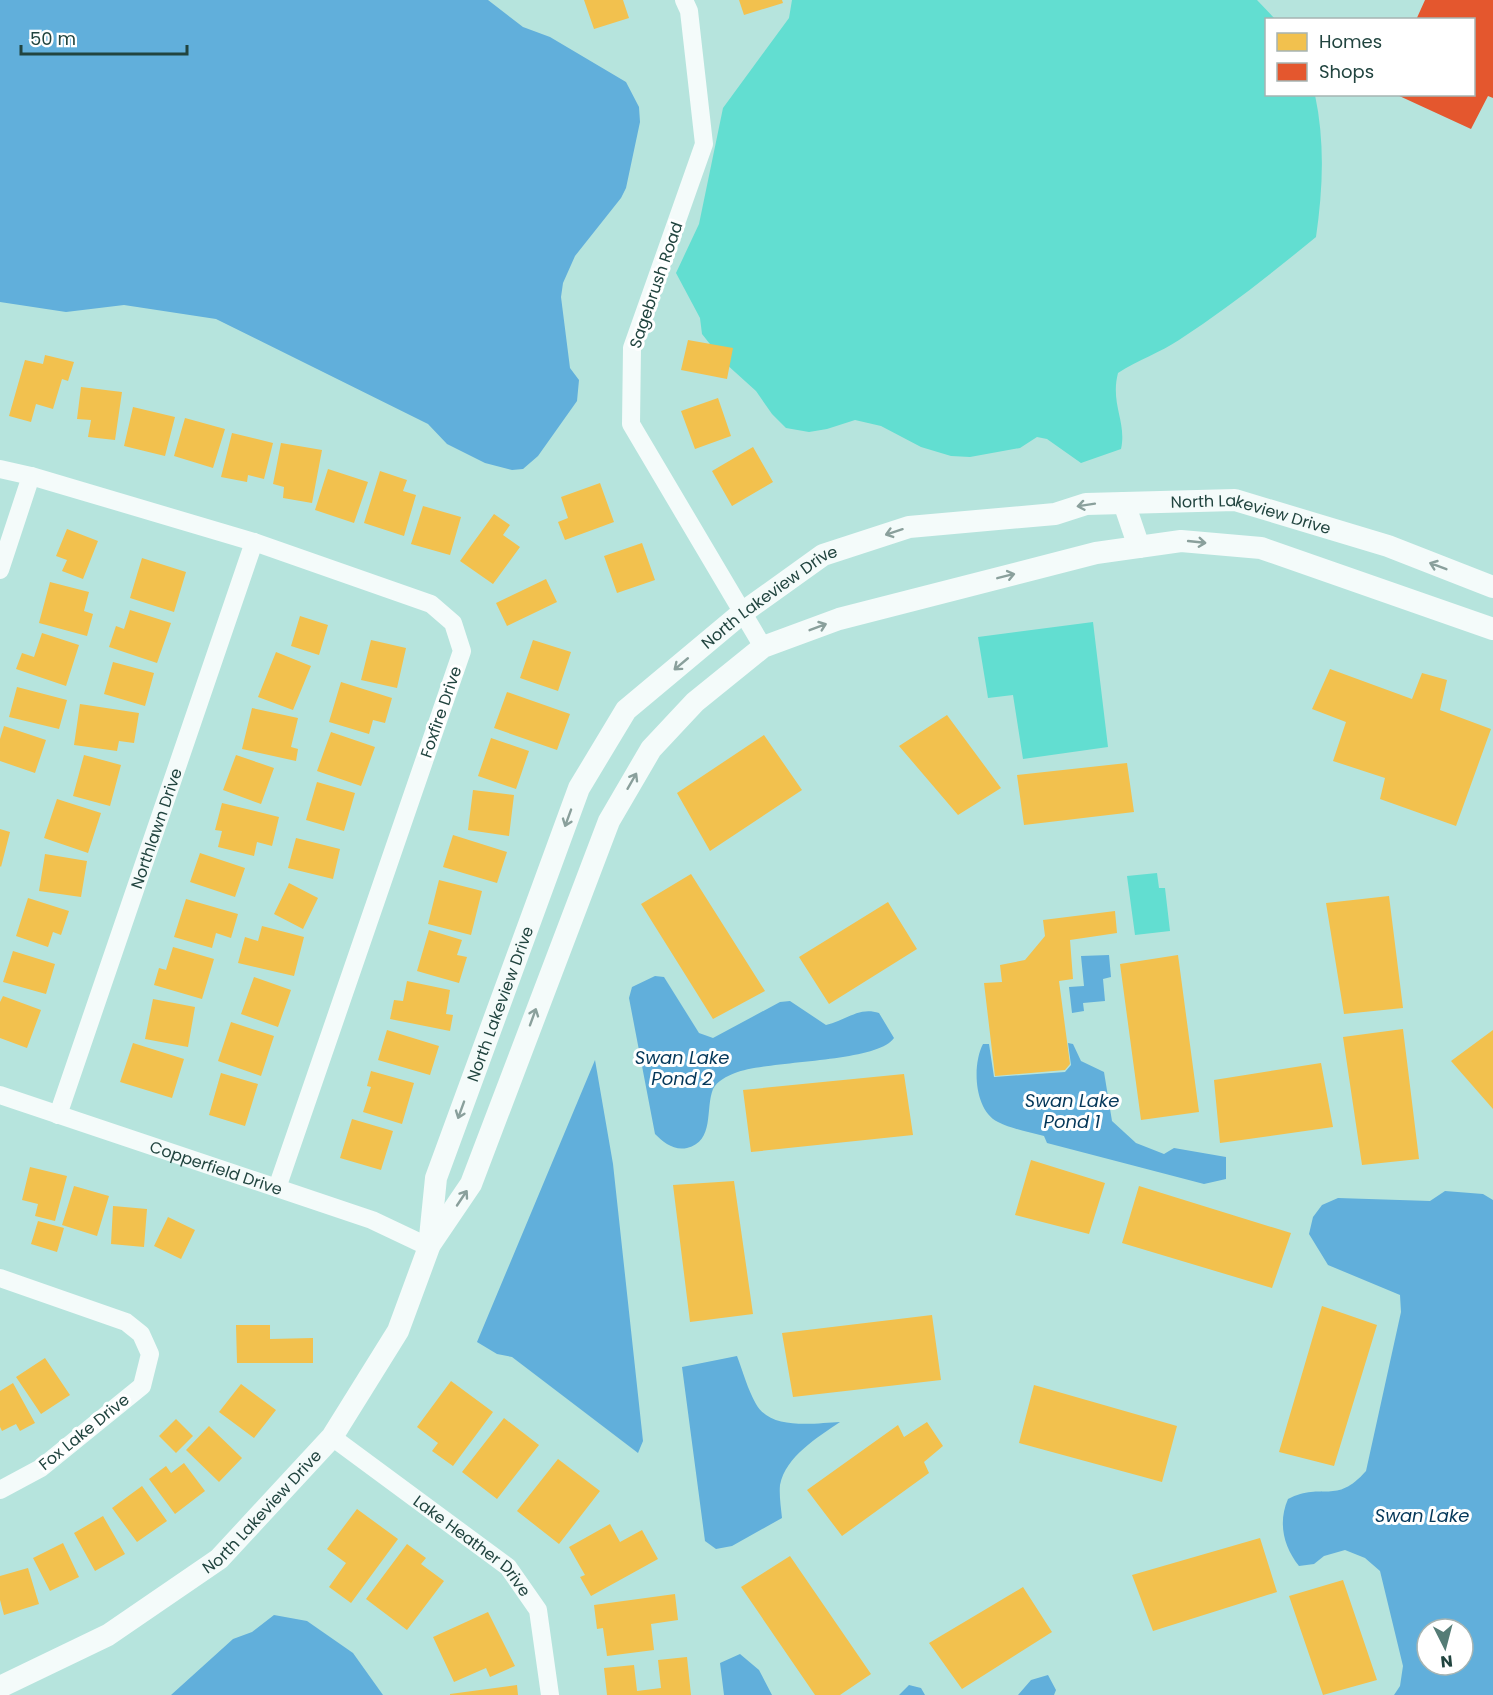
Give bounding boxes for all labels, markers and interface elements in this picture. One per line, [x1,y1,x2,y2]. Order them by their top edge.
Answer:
scale bar [21,18,188,56]
legend [1265,18,1475,96]
text: 50 m [30,26,76,51]
text: Homes [1319,29,1382,54]
text: Shops [1319,59,1374,84]
street label: Sagebrush Road [624,219,688,351]
street label: North Lakeview Drive [1170,488,1334,540]
one-way arrow [1077,500,1097,511]
one-way arrow [885,527,904,538]
one-way arrow [1187,537,1207,548]
street label: North Lakeview Drive [696,540,840,654]
one-way arrow [1430,560,1448,571]
one-way arrow [996,570,1015,582]
one-way arrow [808,620,827,631]
one-way arrow [674,657,689,671]
street label: Foxfire Drive [415,663,467,761]
street label: Northlawn Drive [125,765,187,892]
one-way arrow [626,773,638,790]
one-way arrow [561,808,572,827]
street label: North Lakeview Drive [461,923,539,1085]
one-way arrow [528,1008,539,1027]
water label: Swan Lake Pond 2 [635,1045,729,1091]
water label: Swan Lake Pond 1 [1025,1088,1119,1134]
one-way arrow [455,1100,466,1119]
street label: Copperfield Drive [147,1135,285,1201]
one-way arrow [456,1190,468,1207]
street label: Fox Lake Drive [34,1388,134,1476]
street label: North Lakeview Drive [197,1444,326,1579]
street label: Lake Heather Drive [409,1489,537,1601]
water label: Swan Lake [1375,1503,1469,1528]
north arrow [1415,1617,1475,1677]
text: N [1439,1649,1454,1673]

